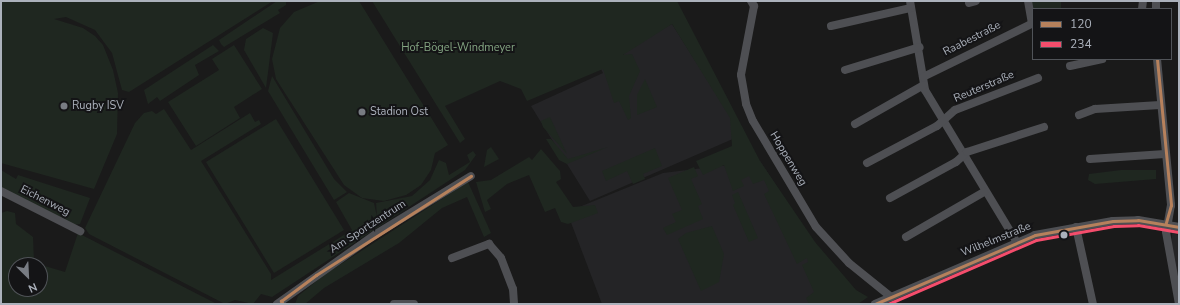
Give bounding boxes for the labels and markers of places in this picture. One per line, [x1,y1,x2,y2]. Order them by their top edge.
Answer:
place label: Rugby ISV [72,99,124,113]
marker: Rugby ISV [59,101,69,111]
place label: Stadion Ost [370,105,428,119]
marker: Stadion Ost [357,107,367,117]
unlabelled marker [1059,230,1069,240]

